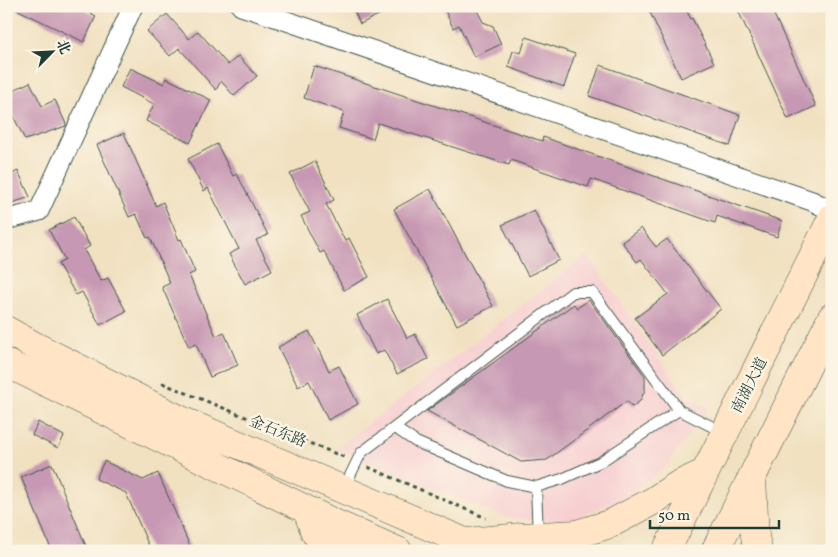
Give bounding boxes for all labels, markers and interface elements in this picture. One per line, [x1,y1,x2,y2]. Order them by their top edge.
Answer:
north arrow [28,28,78,78]
text: 北 [51,37,74,58]
street label: 南湖大道 [727,354,773,417]
street label: 金石东路 [246,411,309,453]
scale bar [650,497,779,529]
text: 50 m [658,506,690,527]

